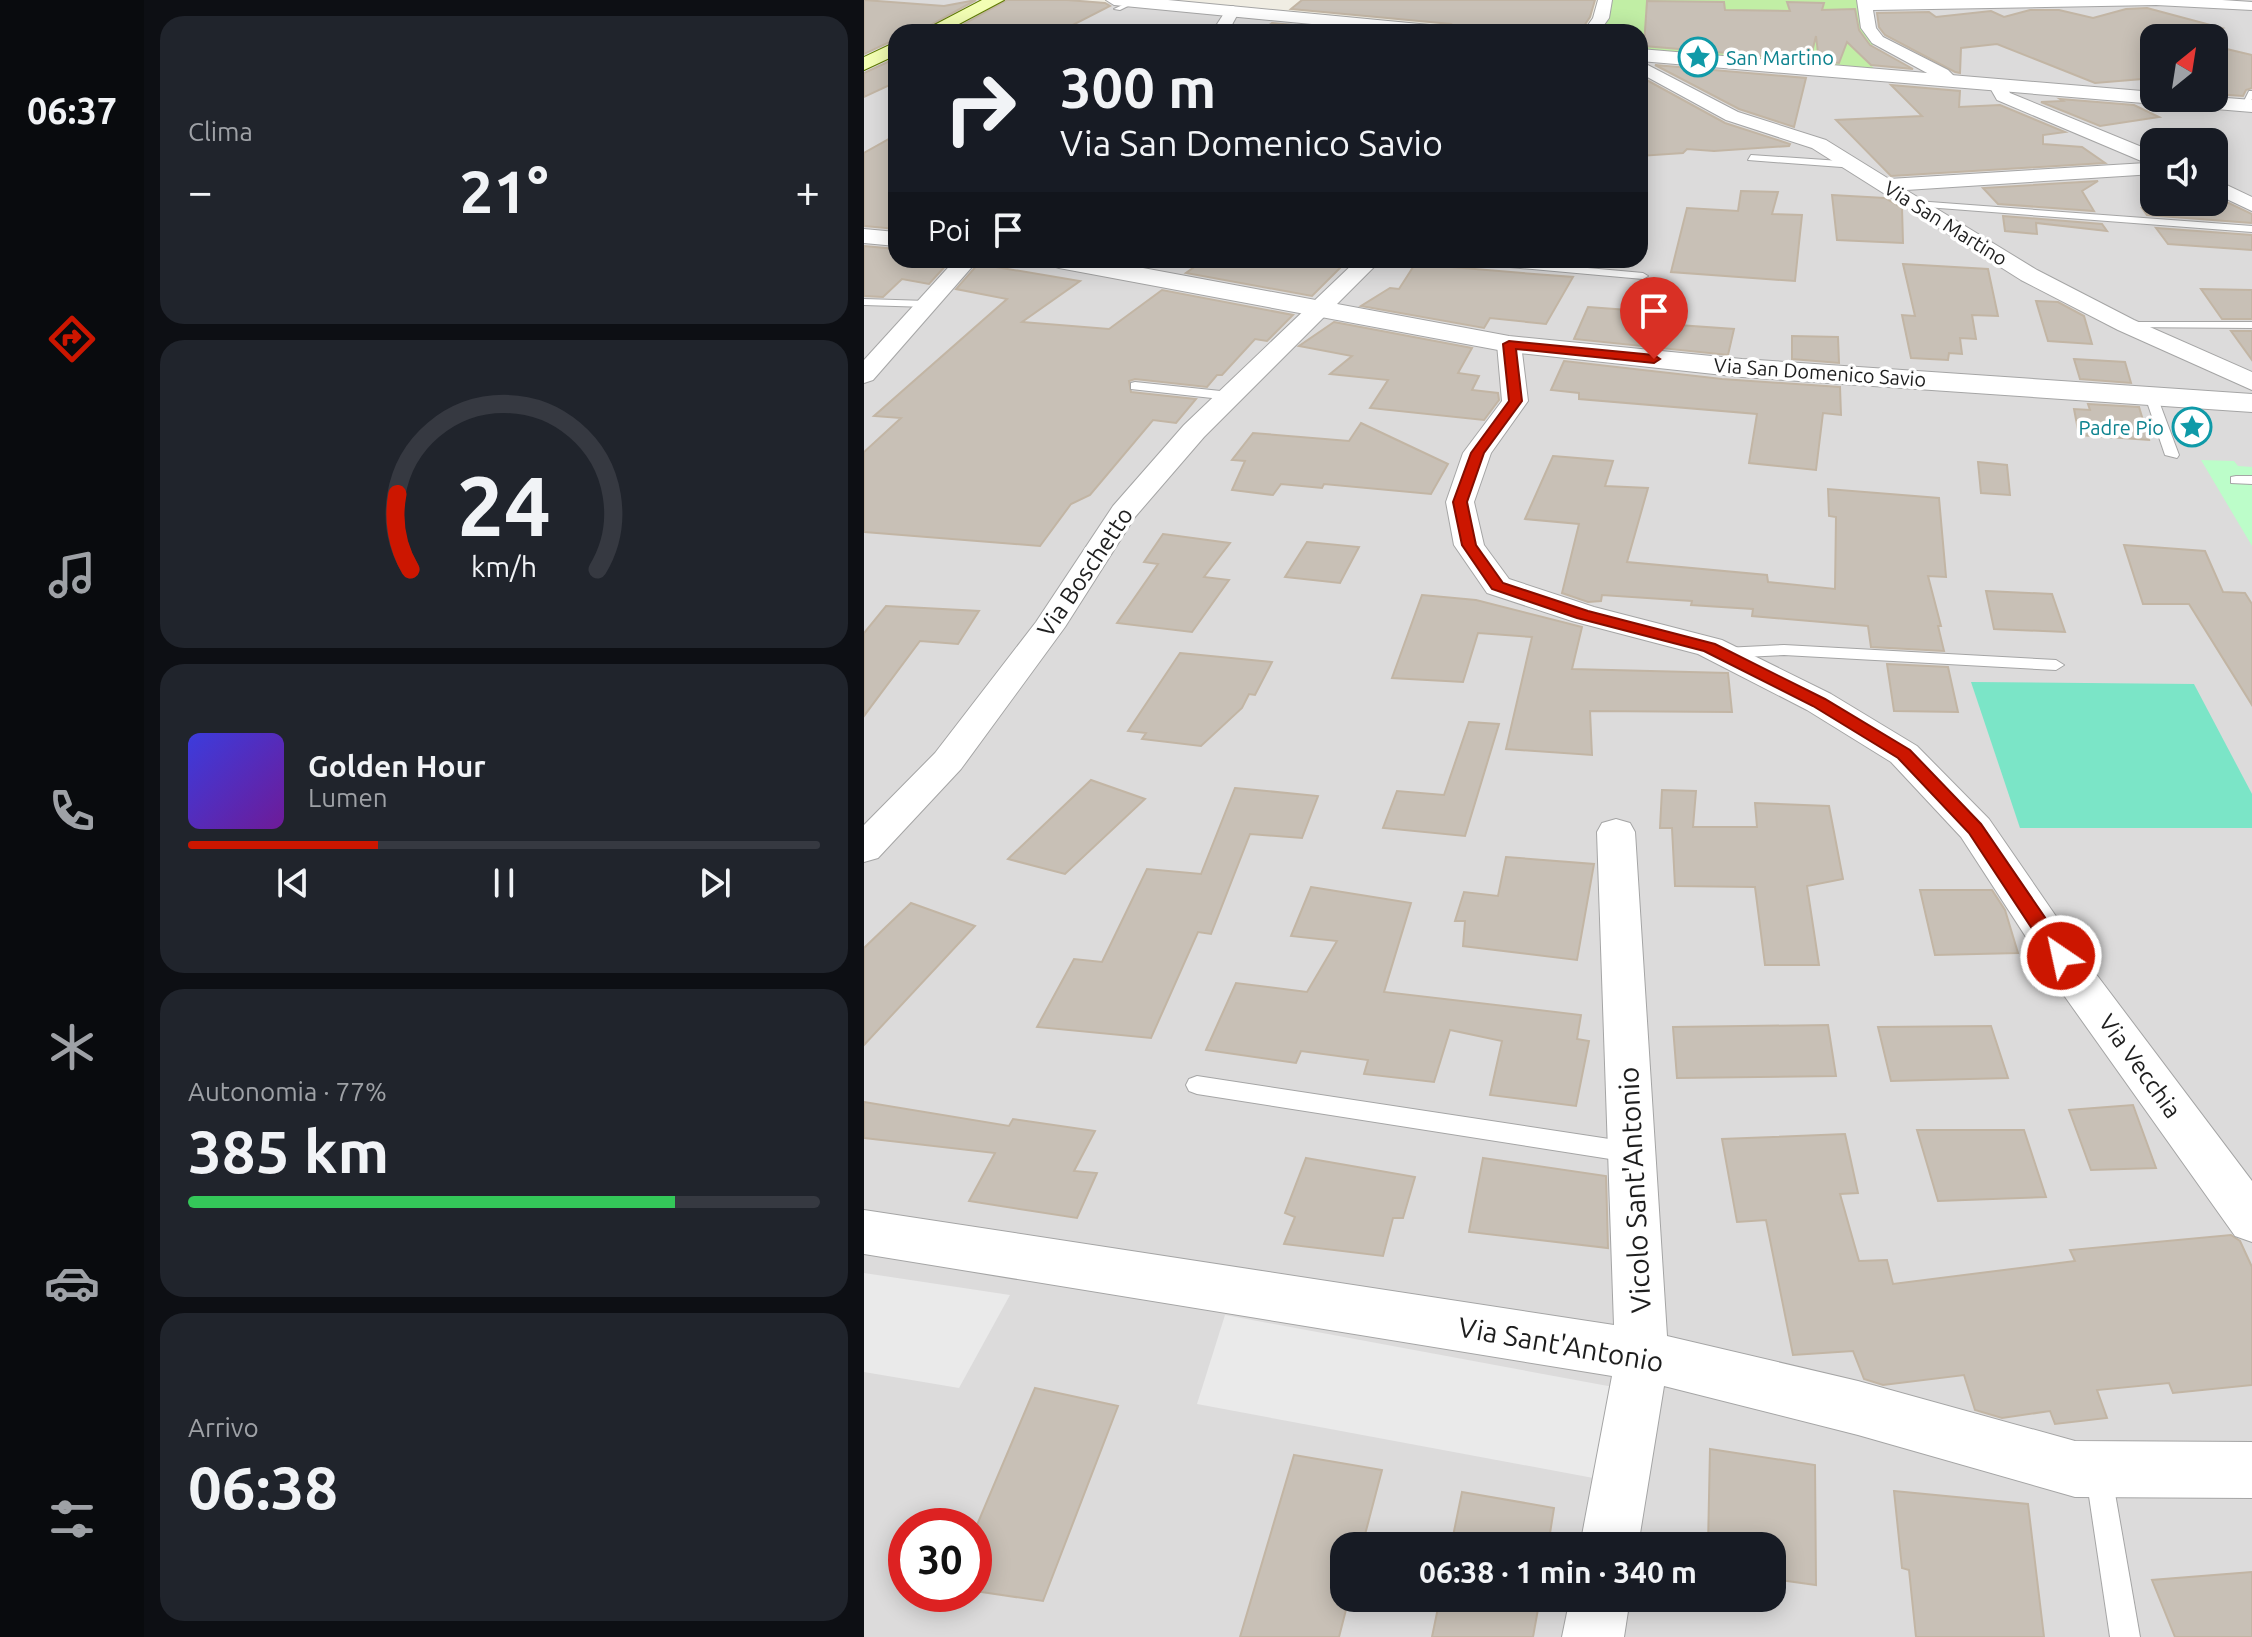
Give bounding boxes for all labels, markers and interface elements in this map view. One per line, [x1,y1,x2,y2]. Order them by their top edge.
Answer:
north arrow [2140,24,2228,112]
map controls [2140,24,2228,216]
place icon: San Martino [1677,36,1719,78]
place label: San Martino [1726,46,1834,69]
icon: right [928,56,1032,160]
text: 300 m [1060,56,1216,119]
text: 06:37 [27,90,117,131]
text: Clima [188,117,253,146]
text: Via San Domenico Savio [1060,122,1443,163]
button: sound [2140,128,2228,216]
text: 21° [460,157,548,224]
text: − [188,166,213,215]
text: + [795,166,820,215]
street label: Via San Martino [1880,176,2012,270]
icon: arrive [986,208,1030,252]
text: Poi [928,213,970,247]
pin [1620,277,1688,359]
icon: arrive [1632,289,1676,333]
icon: directions [44,311,100,367]
street label: Via San Domenico Savio [1713,353,1927,391]
place icon: Padre Pio [2171,406,2213,448]
place label: Padre Pio [2079,416,2164,439]
text: 24 [457,458,551,552]
street label: Via Boschetto [1032,502,1138,642]
icon: music [44,547,100,603]
text: km/h [471,550,537,582]
text: Golden Hour [308,749,486,783]
icon: phone [44,783,100,839]
text: Lumen [308,783,388,812]
icon: previous [271,861,315,905]
icon: pause [482,861,526,905]
icon: next [693,861,737,905]
position arrow [2019,914,2103,998]
street label: Via Vecchia [2093,1009,2187,1123]
icon: climate [44,1019,100,1075]
street label: Vicolo Sant'Antonio [1612,1066,1656,1314]
text: Autonomia · 77% [188,1077,387,1106]
text: 385 km [188,1117,389,1184]
icon: car [44,1255,100,1311]
street label: Via Sant'Antonio [1456,1311,1666,1377]
text: Arrivo [188,1413,259,1442]
text: 06:38 [188,1453,338,1520]
icon: filters [44,1491,100,1547]
speed limit sign: 30 [888,1508,992,1612]
text: 06:38 · 1 min · 340 m [1419,1555,1697,1589]

